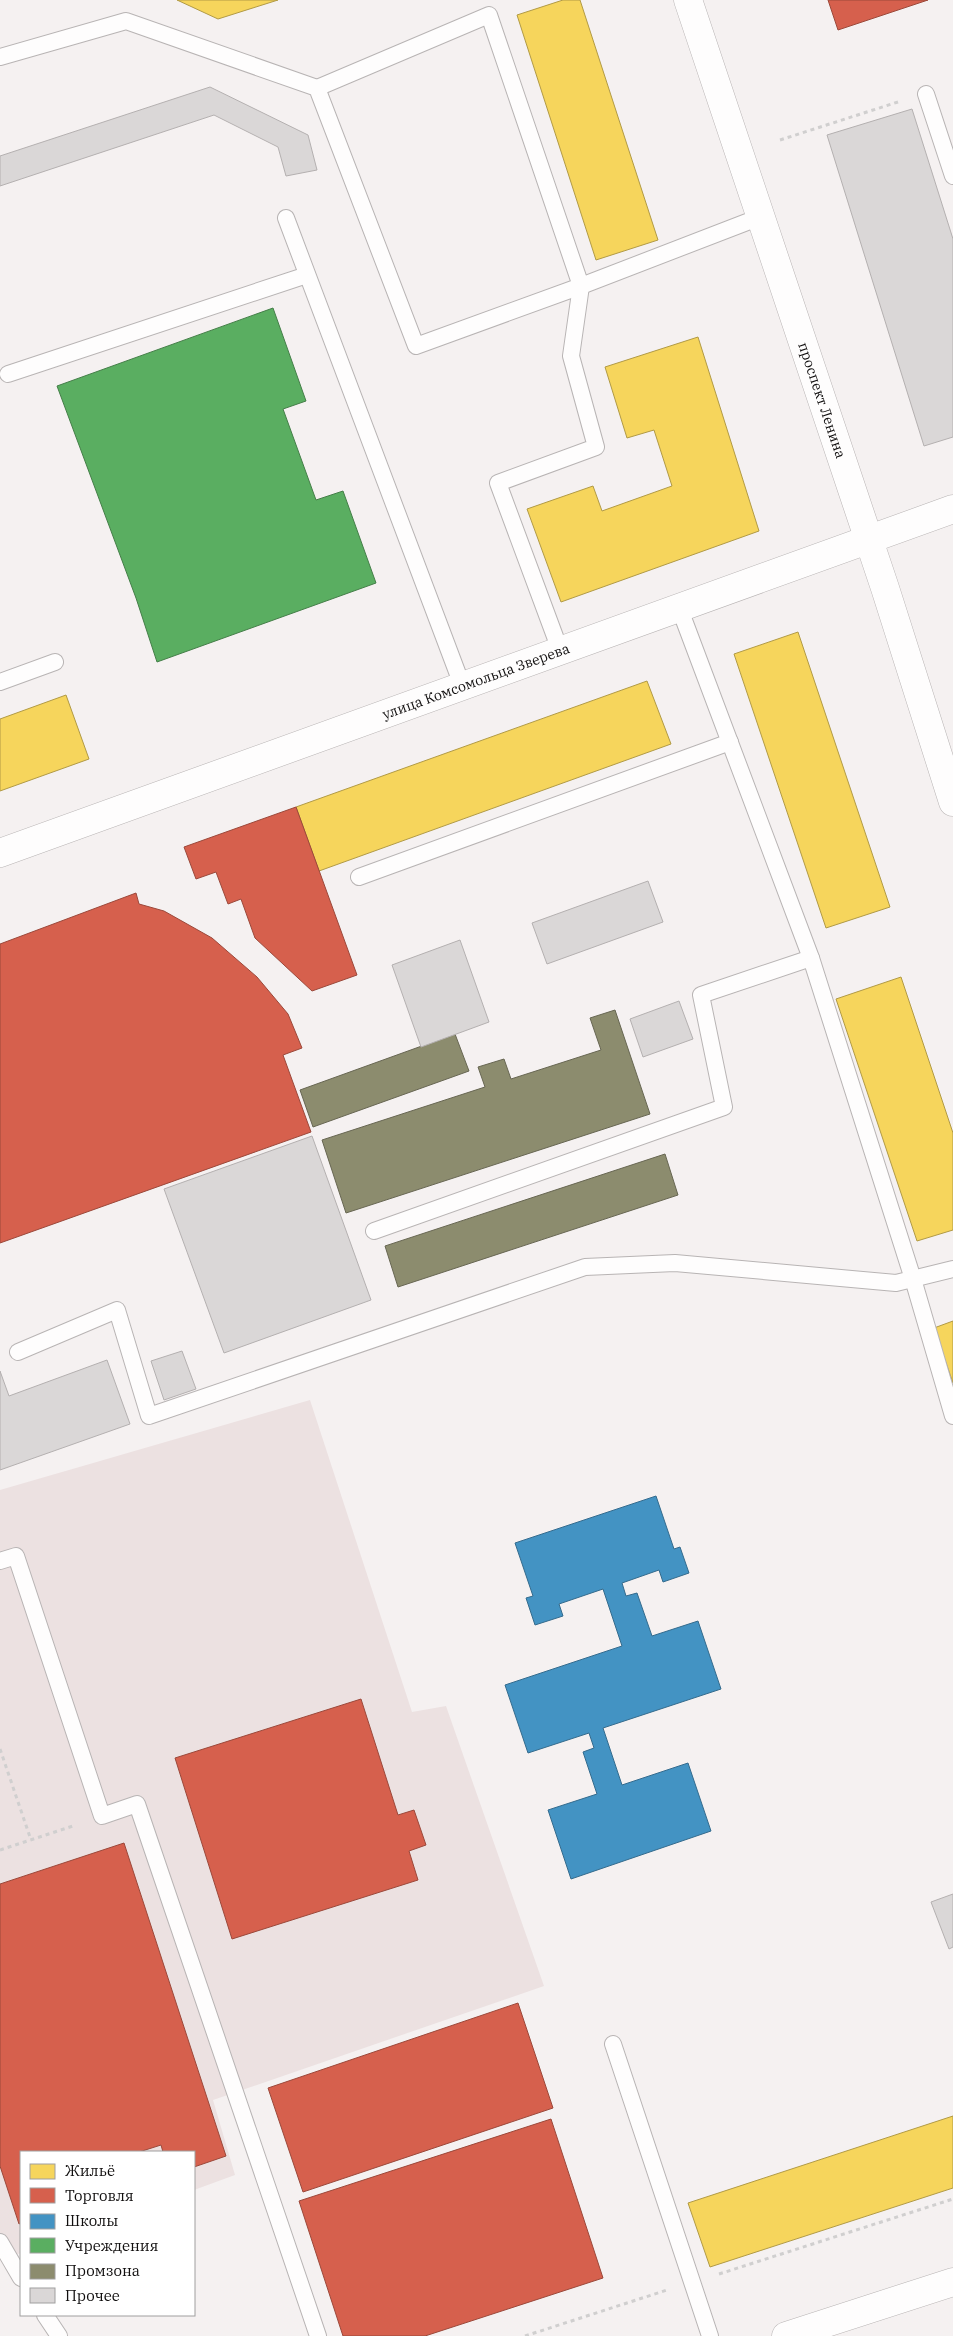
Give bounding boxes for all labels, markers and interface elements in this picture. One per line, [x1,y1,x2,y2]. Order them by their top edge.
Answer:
street label: проспект Ленина [794,340,850,461]
street label: улица Комсомольца Зверева [380,639,572,723]
legend [20,2151,195,2316]
text: Жильё [65,2161,115,2180]
text: Торговля [65,2186,134,2205]
text: Школы [65,2211,118,2230]
text: Учреждения [65,2236,158,2255]
text: Промзона [65,2261,140,2280]
text: Прочее [65,2286,120,2305]

